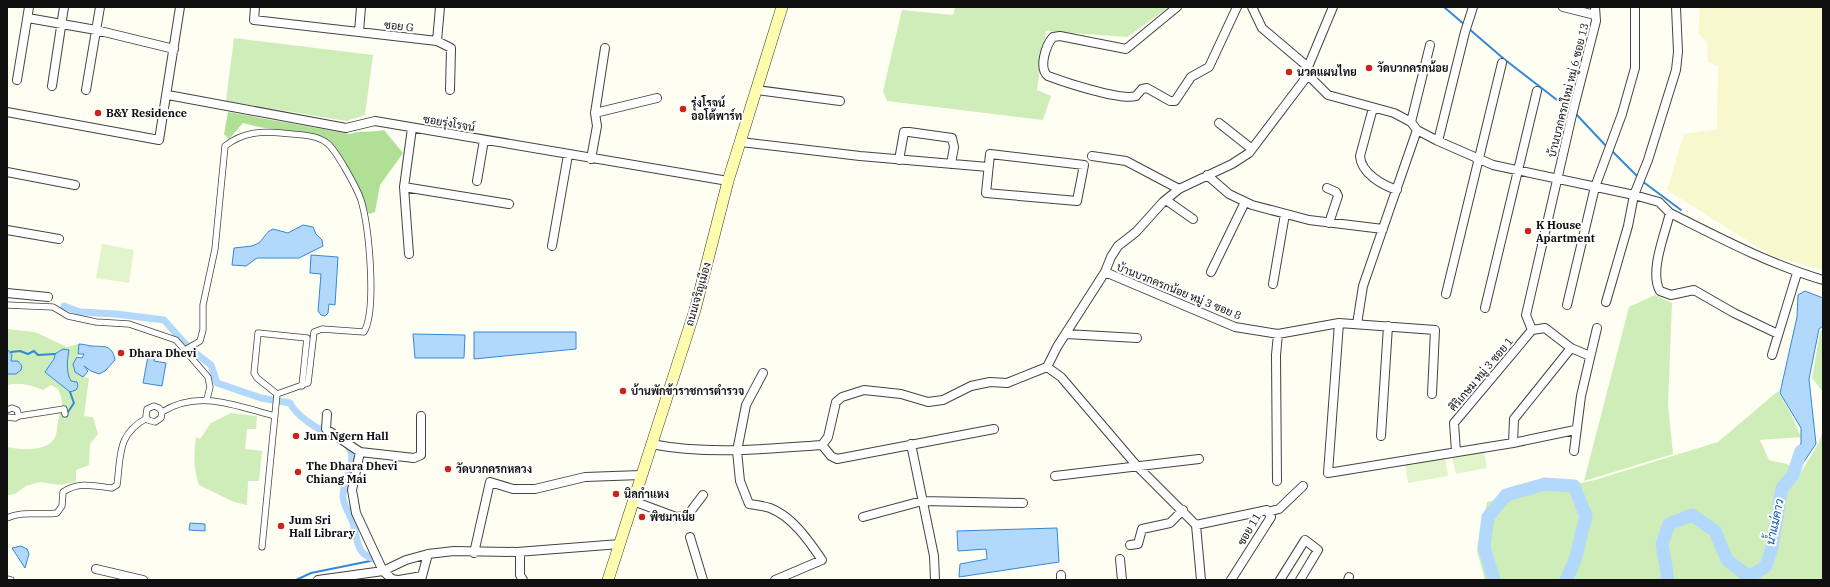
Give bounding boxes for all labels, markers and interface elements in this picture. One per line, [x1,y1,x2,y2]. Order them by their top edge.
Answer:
street label: ซอย G [383,17,415,35]
street label: บ้านบวกครกใหม่ หมู่ 6 ซอย 13 [1544,21,1592,159]
place label: วัดบวกครกน้อย [1377,60,1448,75]
marker: วัดบวกครกน้อย [1364,63,1374,73]
place label: นวดแผนไทย [1297,64,1357,79]
marker: นวดแผนไทย [1284,67,1294,77]
place label: รุ่งโรจน์ ออโต้พาร์ท [691,95,742,123]
marker: รุ่งโรจน์ ออโต้พาร์ท [678,104,688,114]
place label: B&Y Residence [106,106,187,120]
marker: B&Y Residence [93,108,103,118]
street label: ซอยรุ่งโรจน์ [422,111,476,136]
place label: K House Apartment [1536,218,1595,245]
marker: K House Apartment [1523,226,1533,236]
street label: ถนนเจริญเมือง [682,260,714,328]
street label: บ้านบวกครกน้อย หมู่ 3 ซอย 8 [1114,260,1243,323]
street label: ศิริเกษม หมู่ 3 ซอย 1 [1446,334,1517,415]
place label: Dhara Dhevi [129,346,197,360]
marker: Dhara Dhevi [116,348,126,358]
place label: บ้านพักข้าราชการตำรวจ [631,383,744,398]
marker: บ้านพักข้าราชการตำรวจ [618,386,628,396]
place label: Jum Ngern Hall [304,429,389,443]
marker: Jum Ngern Hall [291,431,301,441]
place label: The Dhara Dhevi Chiang Mai [306,459,398,486]
place label: วัดบวกครกหลวง [456,462,532,476]
marker: วัดบวกครกหลวง [443,464,453,474]
marker: The Dhara Dhevi Chiang Mai [293,467,303,477]
place label: นิลกําแหง [624,487,669,501]
marker: นิลกําแหง [611,489,621,499]
water label: น้ำแม่คาว [1759,497,1787,546]
place label: พิชมาเนีย [650,509,695,524]
street label: ซอย 11 [1234,510,1264,548]
marker: พิชมาเนีย [637,512,647,522]
place label: Jum Sri Hall Library [289,513,356,540]
marker: Jum Sri Hall Library [276,521,286,531]

